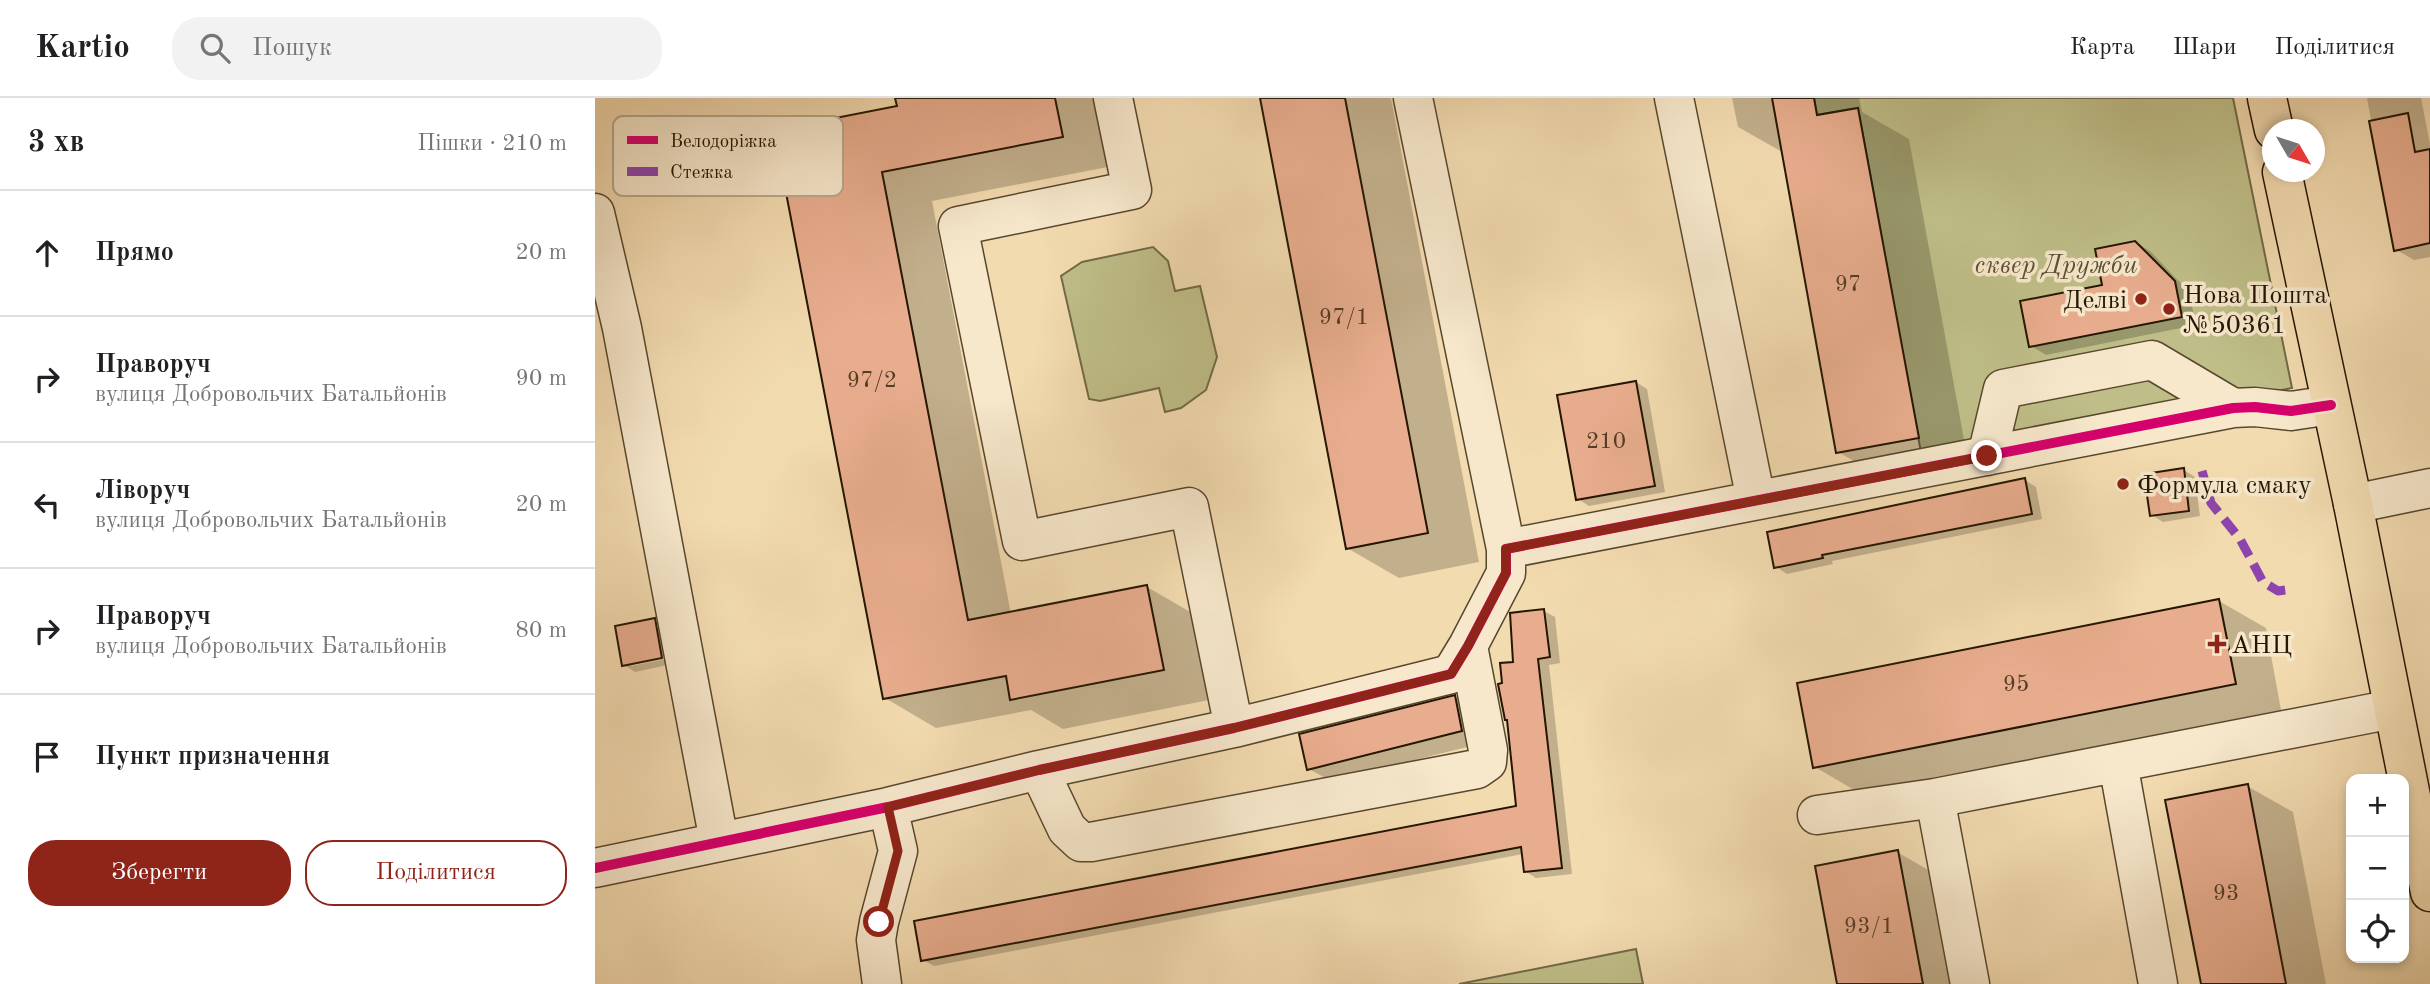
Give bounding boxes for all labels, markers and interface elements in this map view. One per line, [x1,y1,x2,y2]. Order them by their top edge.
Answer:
search box [172,17,662,80]
icon: search [196,29,234,67]
text: Kartio [35,32,130,65]
text: Пошук [252,35,332,61]
text: Карта [2070,36,2135,60]
text: Шари [2173,36,2236,60]
text: Поділитися [2274,36,2395,60]
legend [613,116,843,196]
north arrow [2262,119,2325,182]
text: 3 хв [28,128,84,158]
text: Пішки · 210 m [417,132,567,155]
text: Велодоріжка [670,133,777,152]
text: Стежка [670,164,734,183]
icon: ahead [28,234,66,272]
text: Прямо [95,240,174,266]
text: 20 m [516,241,567,264]
park label: сквер Дружби [1974,253,2138,279]
house number: 97 [1835,273,1861,296]
place label: Нова Пошта №50361 [2183,283,2327,339]
place label: Делві [2063,288,2127,314]
marker: Делві [2133,291,2149,307]
marker: Нова Пошта №50361 [2161,301,2177,317]
house number: 97/1 [1319,306,1369,329]
text: Праворуч [95,352,211,378]
icon: right [28,360,66,398]
text: 90 m [516,367,567,390]
house number: 97/2 [847,369,897,392]
text: вулиця Добровольчих Батальйонів [95,383,447,406]
house number: 210 [1586,430,1626,453]
route end [1971,440,2002,471]
place label: Формула смаку [2137,473,2312,499]
marker: Формула смаку [2115,476,2131,492]
text: Ліворуч [95,478,190,504]
icon: left [28,486,66,524]
text: 20 m [516,493,567,516]
text: вулиця Добровольчих Батальйонів [95,509,447,532]
text: Праворуч [95,604,211,630]
icon: right [28,612,66,650]
text: 80 m [516,619,567,642]
place label: АНЦ [2231,633,2292,659]
text: вулиця Добровольчих Батальйонів [95,635,447,658]
marker: АНЦ [2209,636,2225,652]
house number: 95 [2003,673,2029,696]
icon: arrive [28,738,66,776]
text: Пункт призначення [95,744,330,770]
map controls [2346,774,2409,963]
button: + [2346,774,2409,837]
button: − [2346,837,2409,900]
button: Зберегти [28,840,291,906]
button: Поділитися [305,840,567,906]
house number: 93 [2213,882,2239,905]
button: locate [2346,900,2409,963]
route start [863,906,894,937]
house number: 93/1 [1844,915,1894,938]

